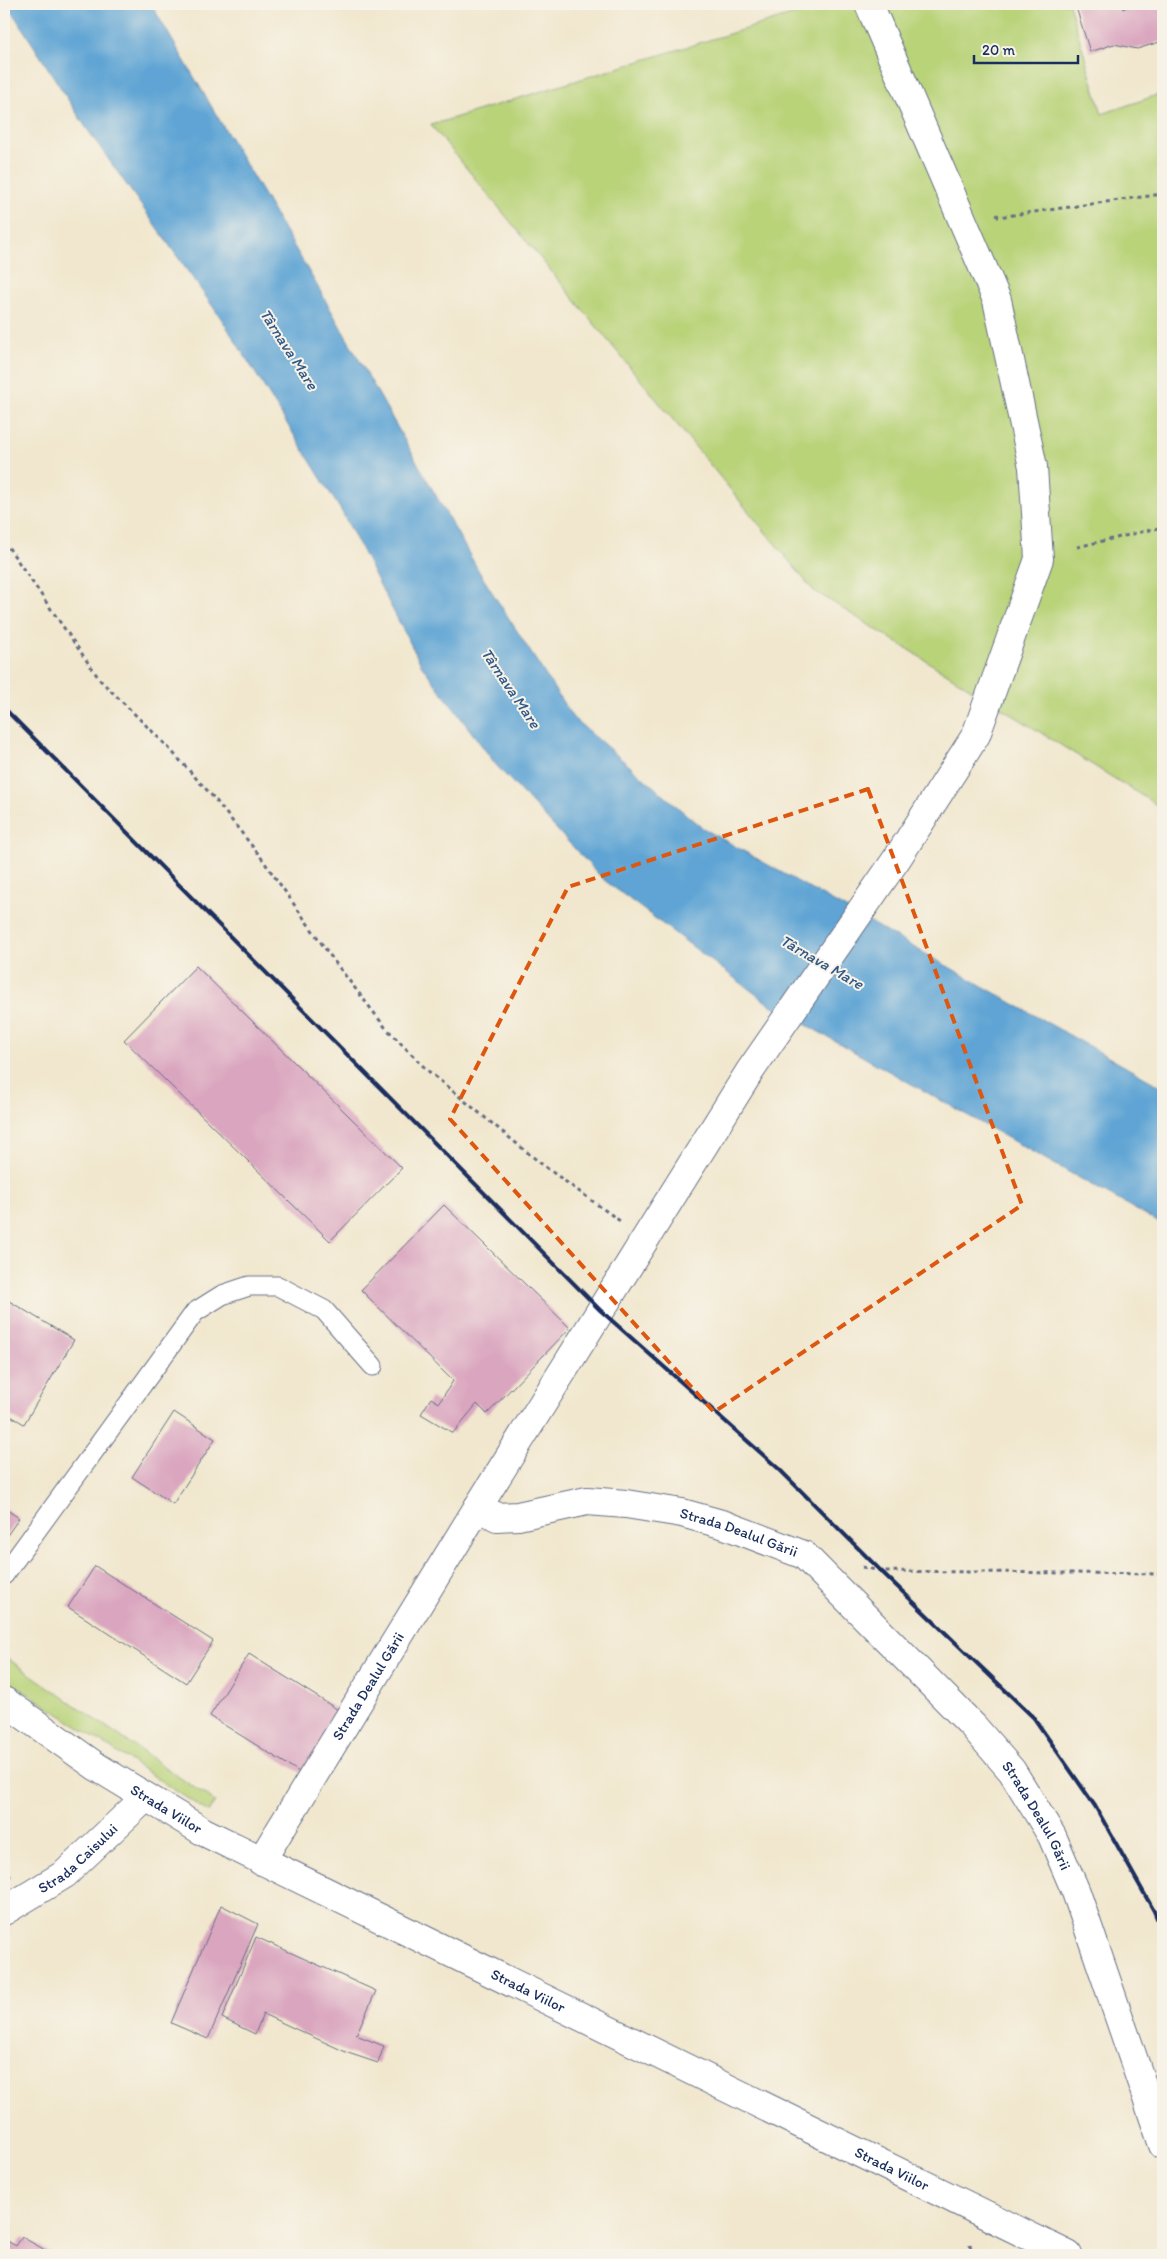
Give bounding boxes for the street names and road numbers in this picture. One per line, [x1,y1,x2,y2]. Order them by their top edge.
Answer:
street label: Strada Dealul Gării [678,1504,800,1561]
street label: Strada Dealul Gării [328,1629,408,1744]
street label: Strada Dealul Gării [998,1757,1075,1873]
street label: Strada Viilor [127,1780,206,1838]
street label: Strada Caisului [35,1820,121,1897]
street label: Strada Viilor [488,1965,568,2017]
street label: Strada Viilor [852,2143,932,2195]

